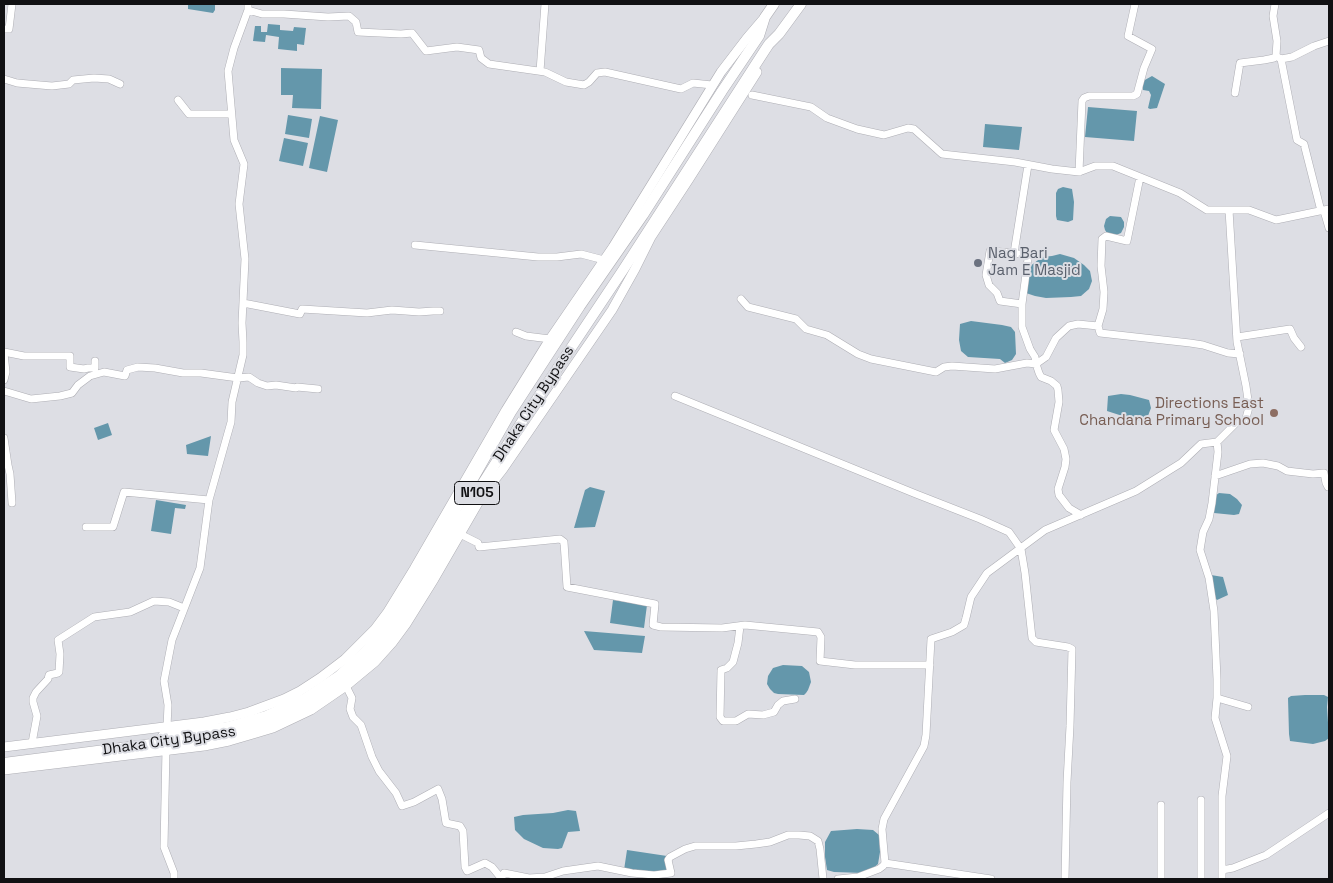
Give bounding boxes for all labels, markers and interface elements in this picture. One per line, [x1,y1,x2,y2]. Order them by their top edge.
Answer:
place label: Nag Bari Jam E Masjid [988,245,1081,280]
marker: Nag Bari Jam E Masjid [972,257,984,269]
street label: Dhaka City Bypass [490,343,578,465]
place label: Directions East Chandana Primary School [1079,395,1264,430]
marker: Directions East Chandana Primary School [1268,407,1280,419]
road number: N105 [454,482,500,504]
street label: Dhaka City Bypass [101,723,237,759]

